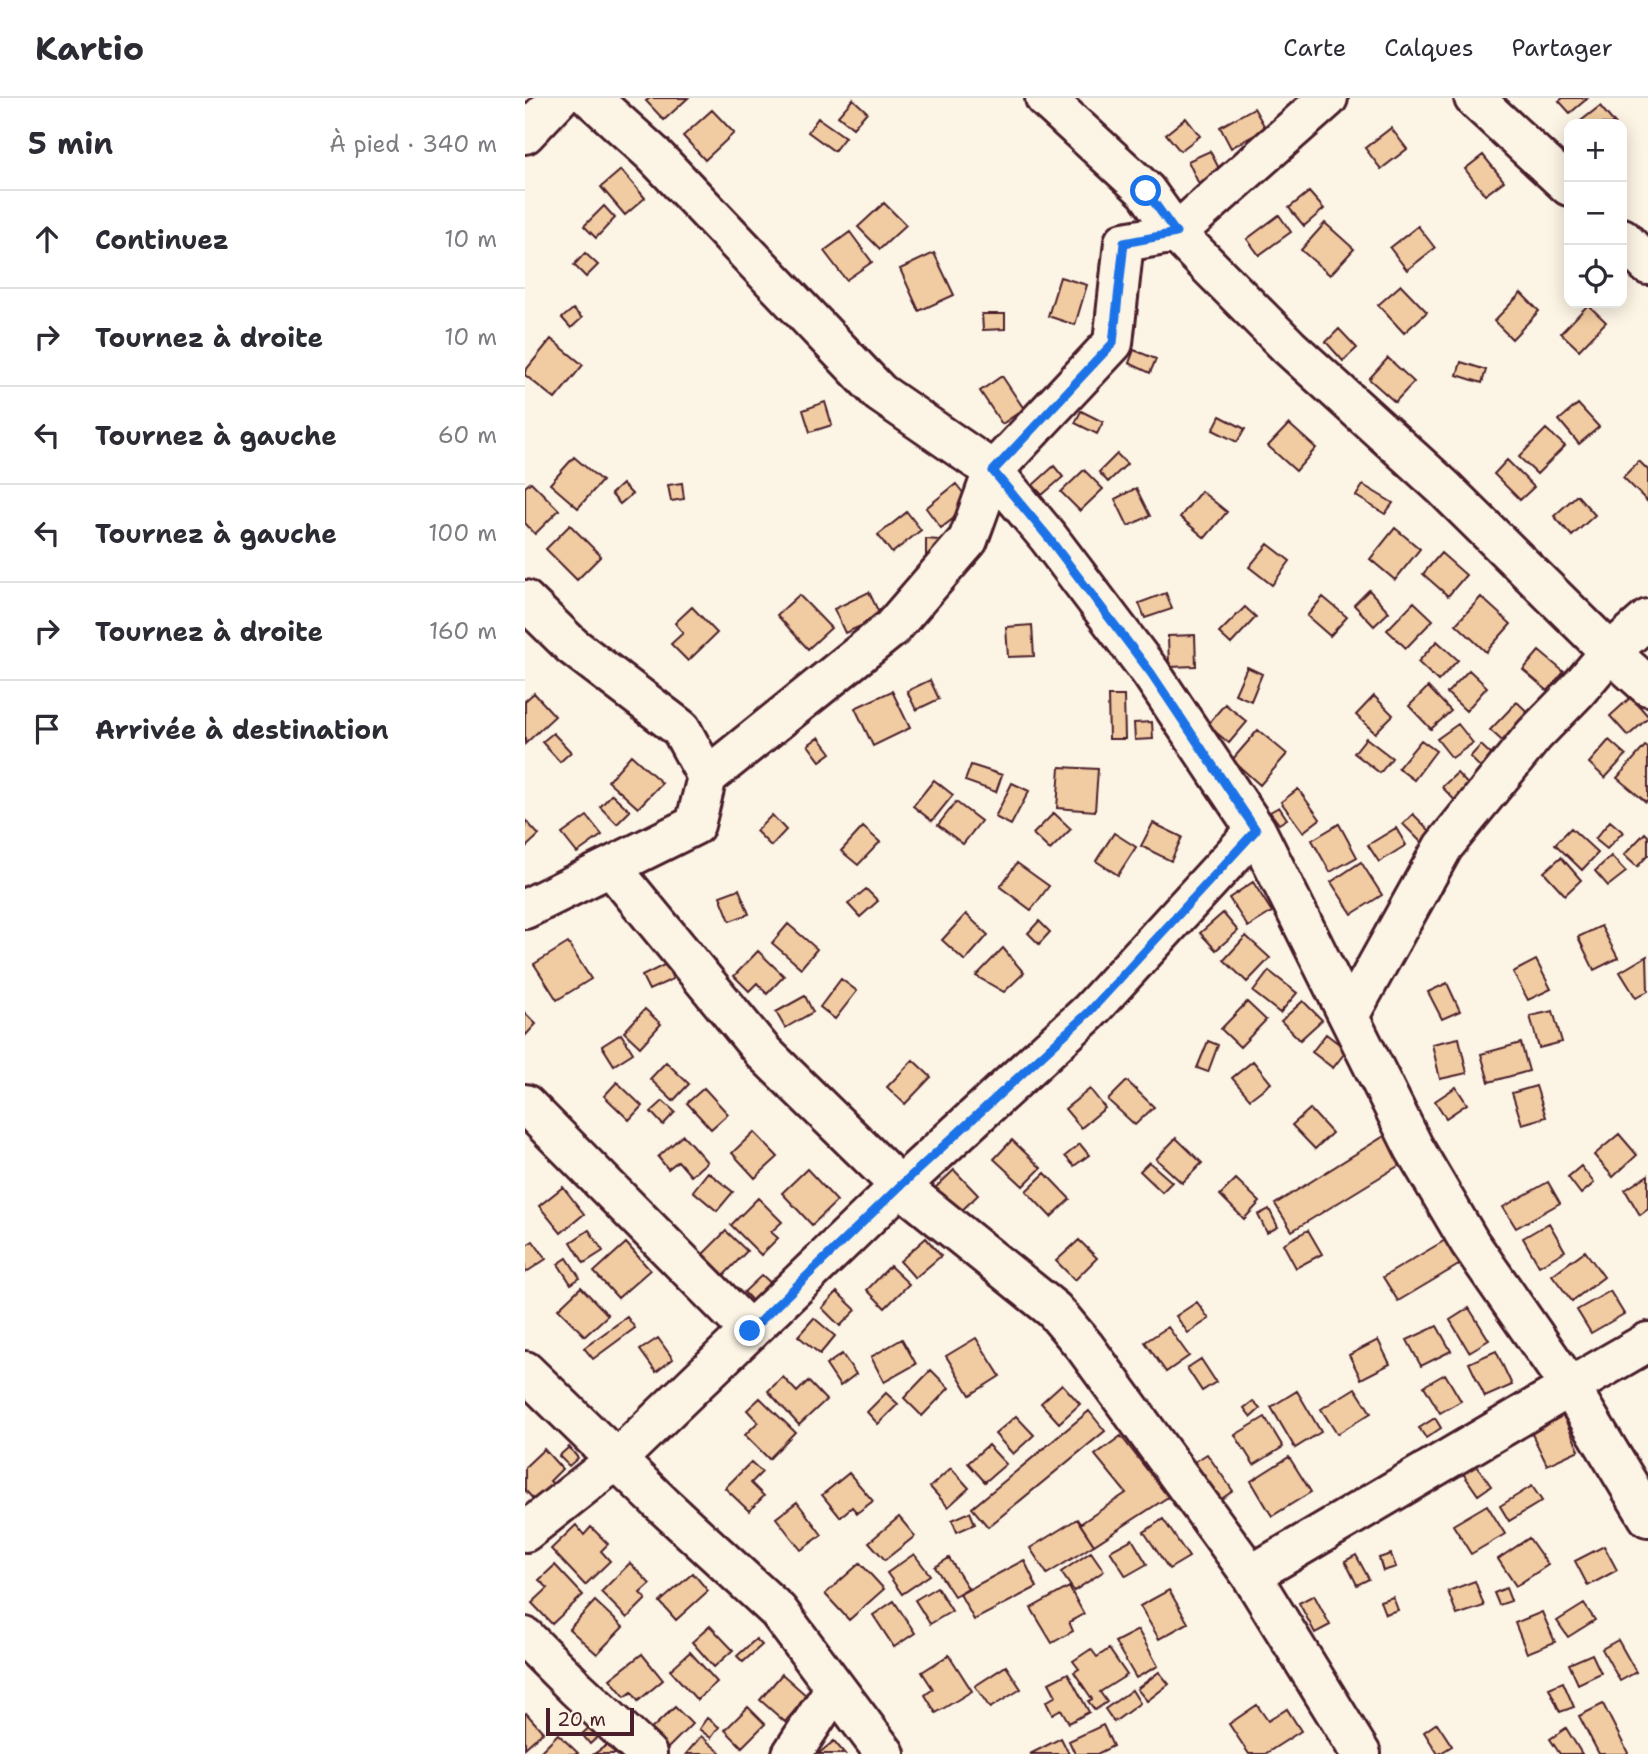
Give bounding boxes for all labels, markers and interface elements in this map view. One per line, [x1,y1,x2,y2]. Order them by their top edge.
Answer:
text: Kartio [35,26,144,71]
text: Carte [1283,32,1346,64]
text: Calques [1384,32,1474,64]
text: Partager [1512,32,1613,64]
map controls [1564,119,1627,308]
button: + [1564,119,1627,182]
text: 5 min [28,123,113,164]
text: À pied · 340 m [329,129,497,159]
route start [1130,175,1161,206]
button: − [1564,182,1627,245]
icon: ahead [28,220,66,258]
text: Continuez [95,222,229,257]
text: 10 m [444,224,497,254]
button: locate [1564,245,1627,308]
icon: right [28,318,66,356]
text: Tournez à droite [95,320,323,355]
text: 10 m [444,322,497,352]
icon: left [28,416,66,454]
text: Tournez à gauche [95,418,337,453]
text: 60 m [438,420,497,450]
icon: left [28,514,66,552]
text: Tournez à gauche [95,516,337,551]
text: 100 m [428,518,497,548]
icon: right [28,612,66,650]
text: Tournez à droite [95,614,323,649]
text: 160 m [429,616,497,646]
icon: arrive [28,710,66,748]
text: Arrivée à destination [95,712,389,747]
route end [734,1315,765,1346]
scale bar [546,1705,633,1737]
text: 20 m [557,1707,606,1732]

